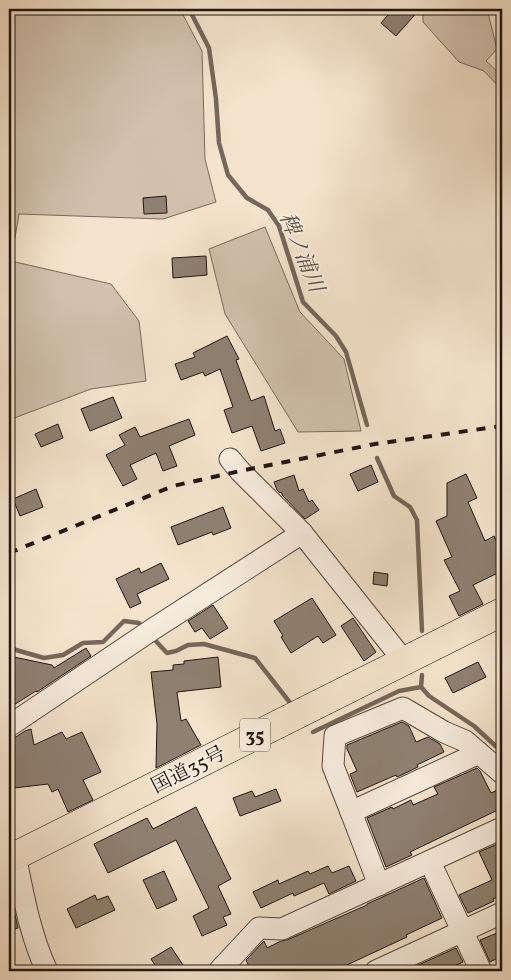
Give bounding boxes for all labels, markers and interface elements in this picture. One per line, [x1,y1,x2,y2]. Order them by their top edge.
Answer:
water label: 稗ノ浦川 [271,208,331,299]
road number: 35 [240,718,270,752]
street label: 国道35号 [147,740,231,801]

